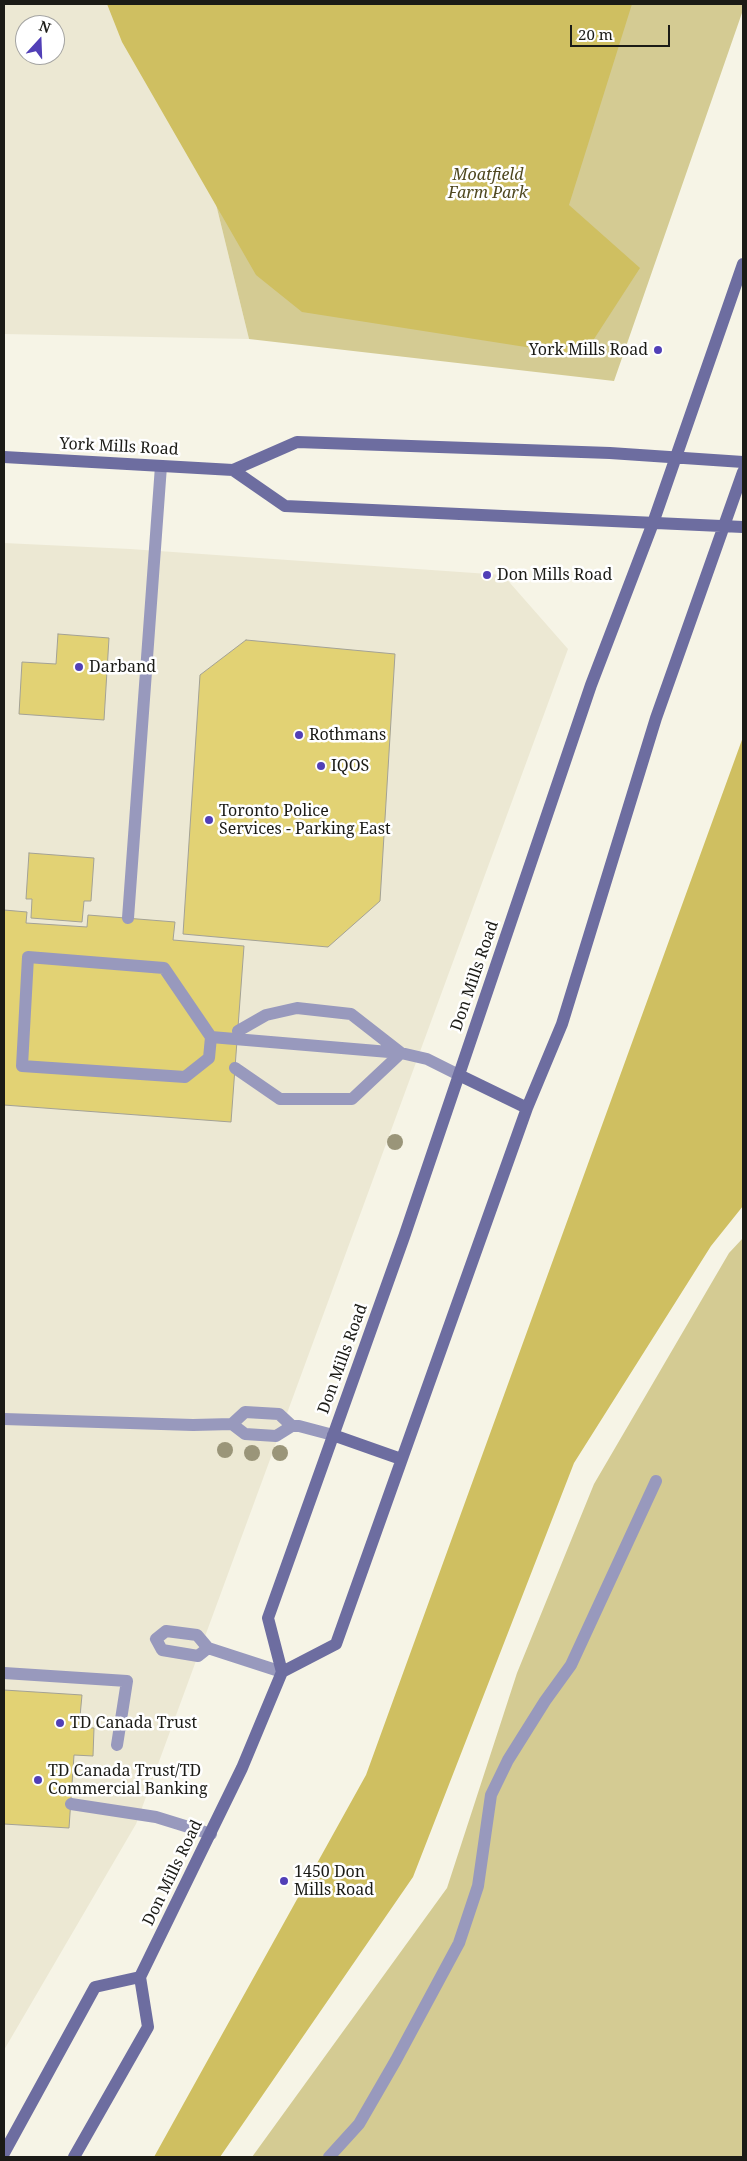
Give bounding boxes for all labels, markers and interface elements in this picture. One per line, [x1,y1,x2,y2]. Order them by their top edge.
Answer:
north arrow [15,15,65,65]
scale bar [572,15,672,47]
text: N [37,16,53,37]
text: 20 m [578,24,613,44]
park label: Moatfield Farm Park [448,165,528,203]
place label: York Mills Road [529,340,648,360]
marker: York Mills Road [652,344,664,356]
street label: York Mills Road [59,434,179,460]
place label: Don Mills Road [497,565,612,585]
marker: Don Mills Road [481,569,493,581]
place label: Darband [89,657,156,677]
marker: Darband [73,661,85,673]
place label: Rothmans [309,725,386,745]
marker: Rothmans [293,729,305,741]
place label: IQOS [331,756,369,776]
marker: IQOS [315,760,327,772]
place label: Toronto Police Services - Parking East [219,801,391,839]
marker: Toronto Police Services - Parking East [203,814,215,826]
street label: Don Mills Road [447,918,503,1034]
street label: Don Mills Road [314,1302,372,1416]
place label: TD Canada Trust [70,1713,197,1733]
marker: TD Canada Trust [54,1717,66,1729]
place label: TD Canada Trust/TD Commercial Banking [48,1761,208,1799]
marker: TD Canada Trust/TD Commercial Banking [32,1774,44,1786]
street label: Don Mills Road [139,1817,207,1929]
place label: 1450 Don Mills Road [294,1862,374,1900]
marker: 1450 Don Mills Road [278,1875,290,1887]

